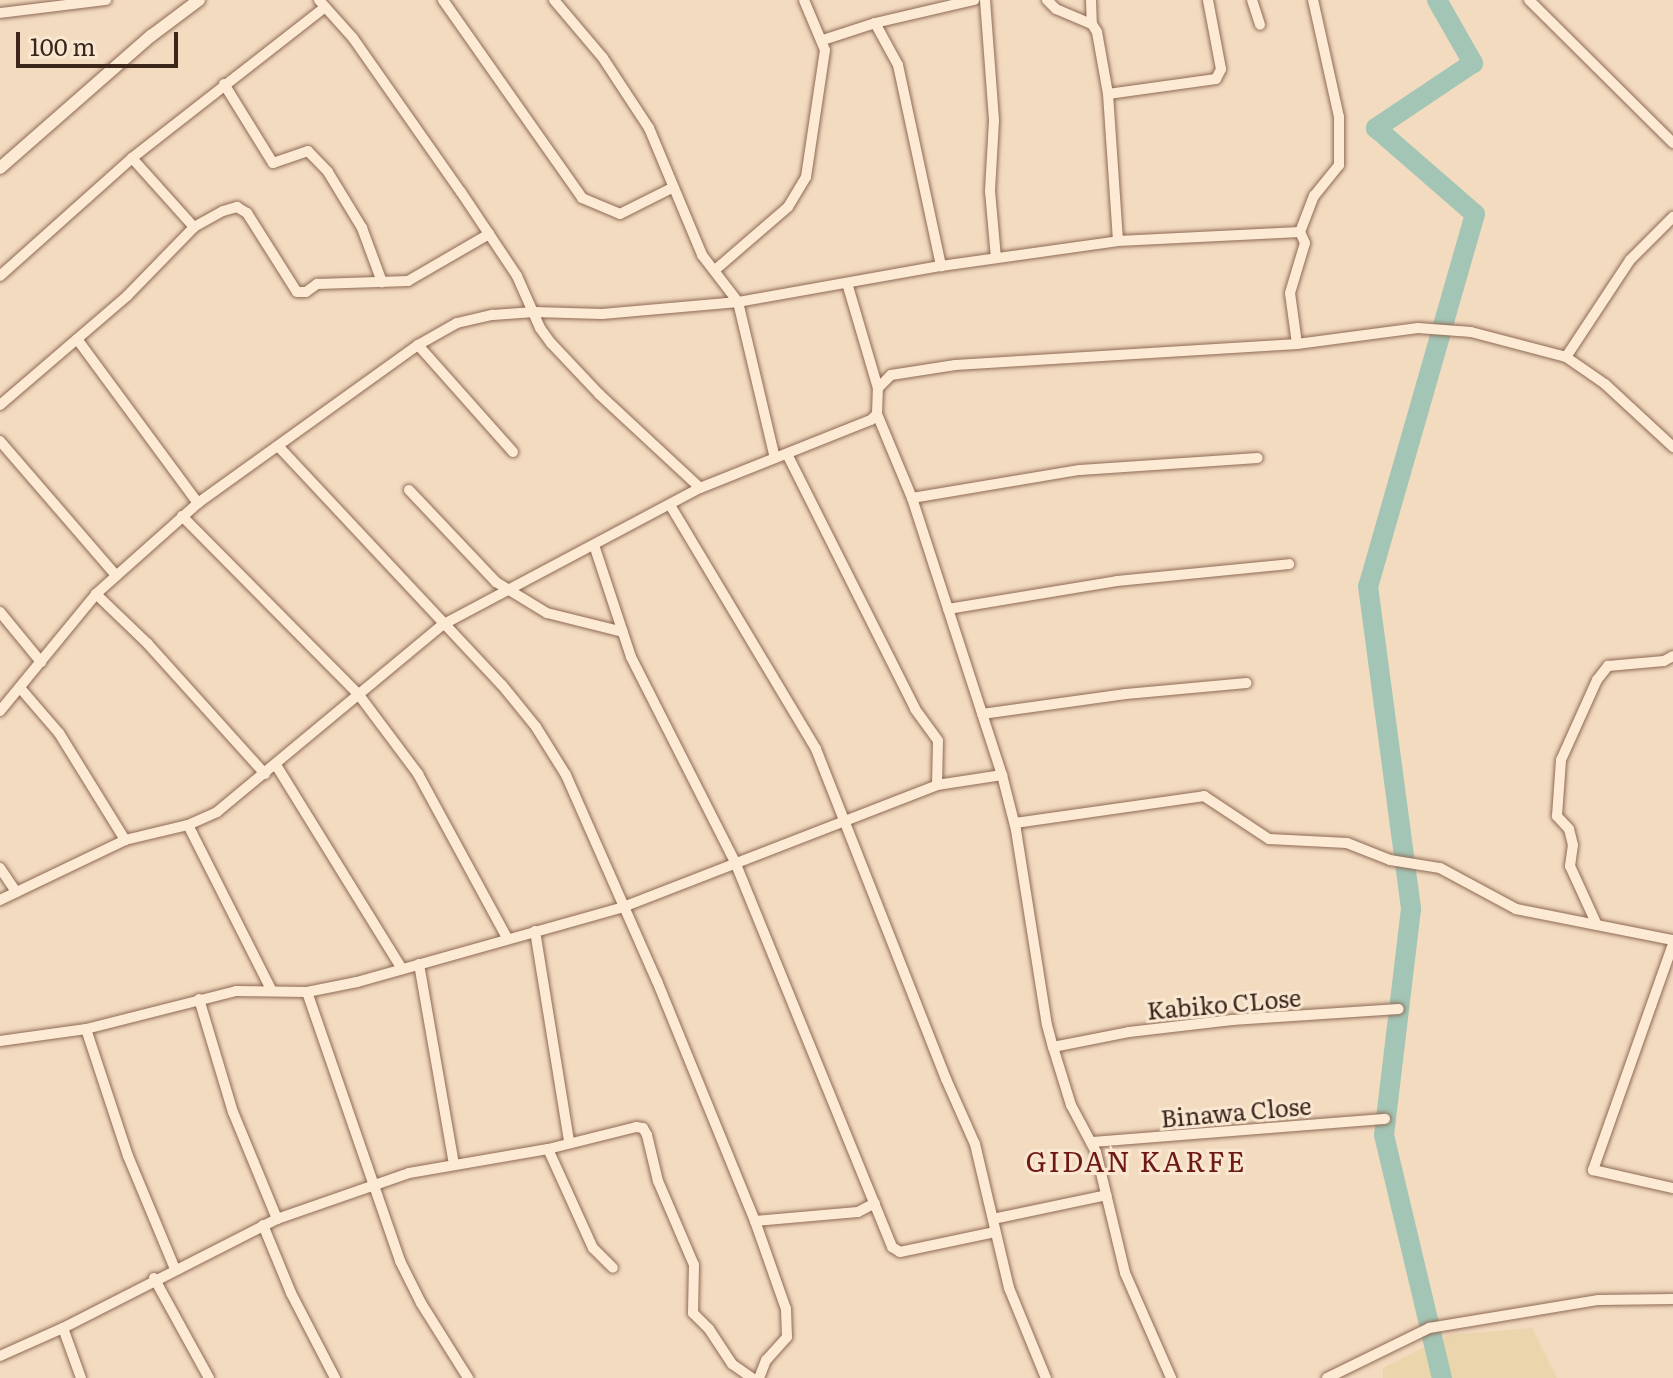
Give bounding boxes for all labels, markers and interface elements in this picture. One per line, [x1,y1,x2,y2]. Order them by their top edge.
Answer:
scale bar [20,16,182,66]
text: 100 m [30,28,96,63]
street label: Kabiko CLose [1146,982,1302,1024]
street label: Binawa Close [1159,1090,1313,1132]
district label: GIDAN KARFE [1025,1143,1247,1177]

